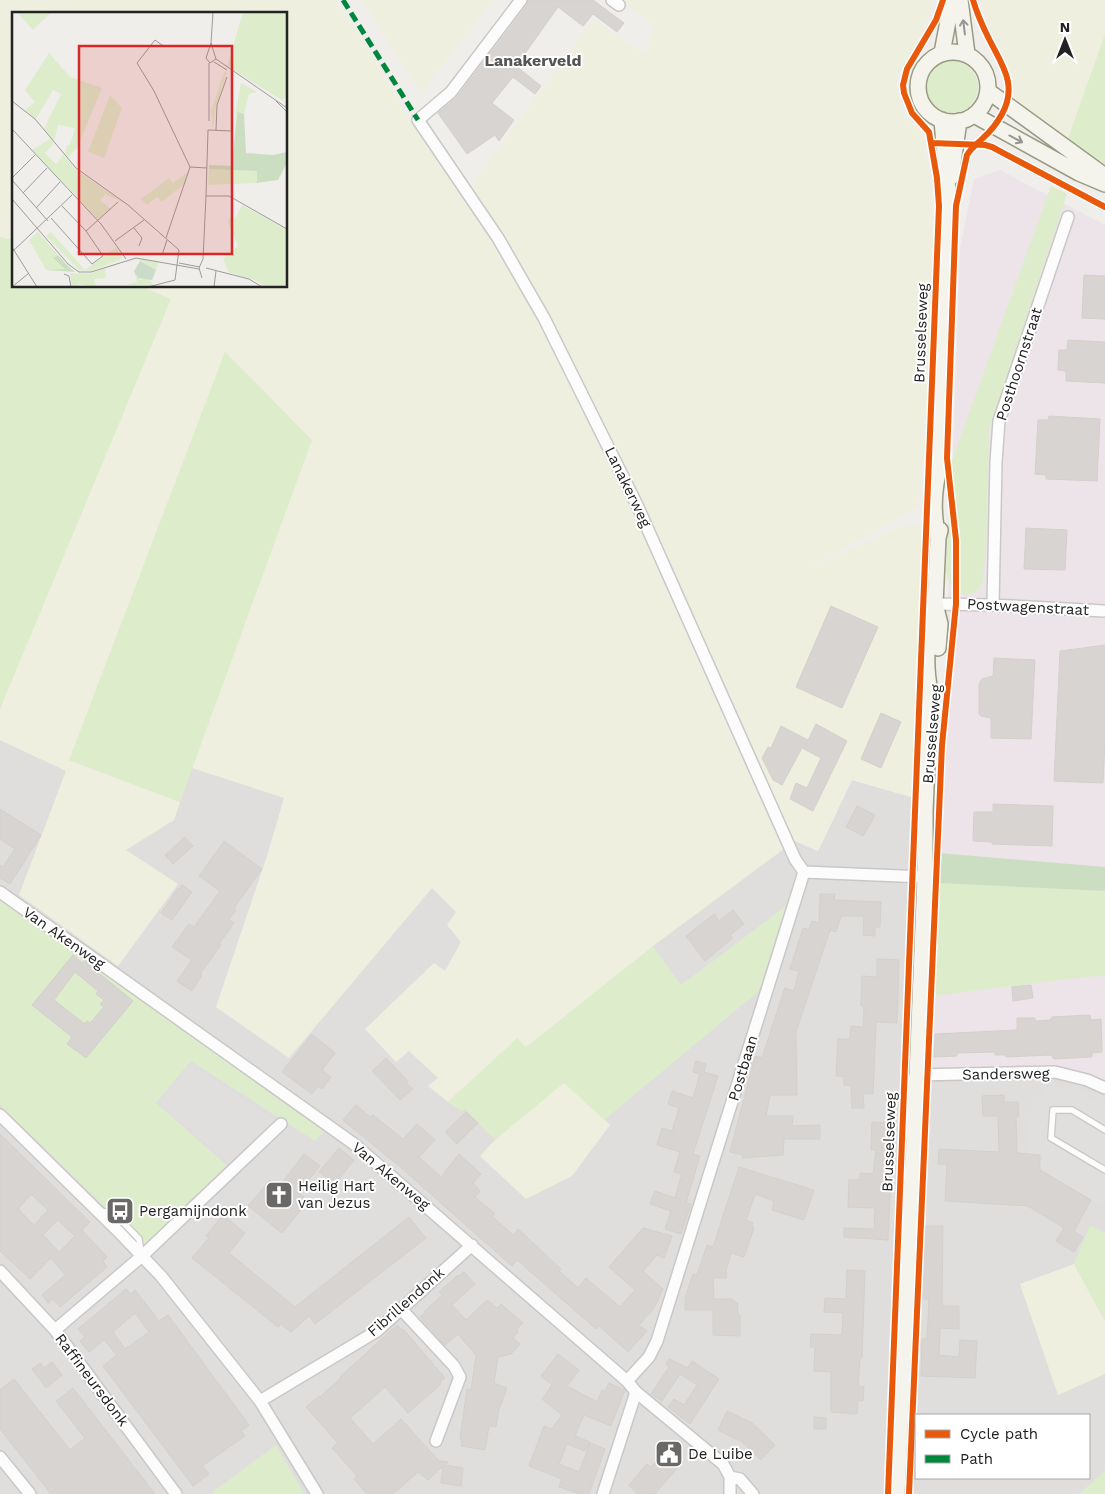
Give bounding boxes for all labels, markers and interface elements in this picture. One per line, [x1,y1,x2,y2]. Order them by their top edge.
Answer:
inset map [12,12,288,288]
north arrow [1040,15,1090,65]
one-way arrow [959,19,969,35]
text: N [1060,19,1070,35]
district label: Lanakerveld [484,51,582,70]
one-way arrow [1009,134,1024,144]
street label: Brusselseweg [910,283,932,383]
street label: Posthoornstraat [992,304,1046,423]
street label: Lanakerweg [601,444,655,530]
street label: Postwagenstraat [967,595,1090,619]
street label: Brusselseweg [919,684,945,784]
street label: Van Akenweg [20,903,108,973]
street label: Postbaan [724,1033,762,1103]
street label: Sandersweg [962,1064,1050,1084]
street label: Brusselseweg [878,1092,900,1192]
street label: Van Akenweg [348,1138,434,1214]
place label: Heilig Hart van Jezus [298,1177,375,1212]
church icon: Heilig Hart van Jezus [264,1180,294,1210]
bus stop icon: Pergamijndonk [105,1196,135,1226]
place label: Pergamijndonk [139,1202,247,1220]
street label: Fibrillendonk [364,1263,448,1340]
street label: Raffineursdonk [51,1330,133,1430]
legend [915,1414,1090,1479]
text: Cycle path [960,1425,1038,1443]
public building icon: De Luibe [654,1439,684,1469]
place label: De Luibe [688,1445,753,1463]
text: Path [960,1450,993,1468]

